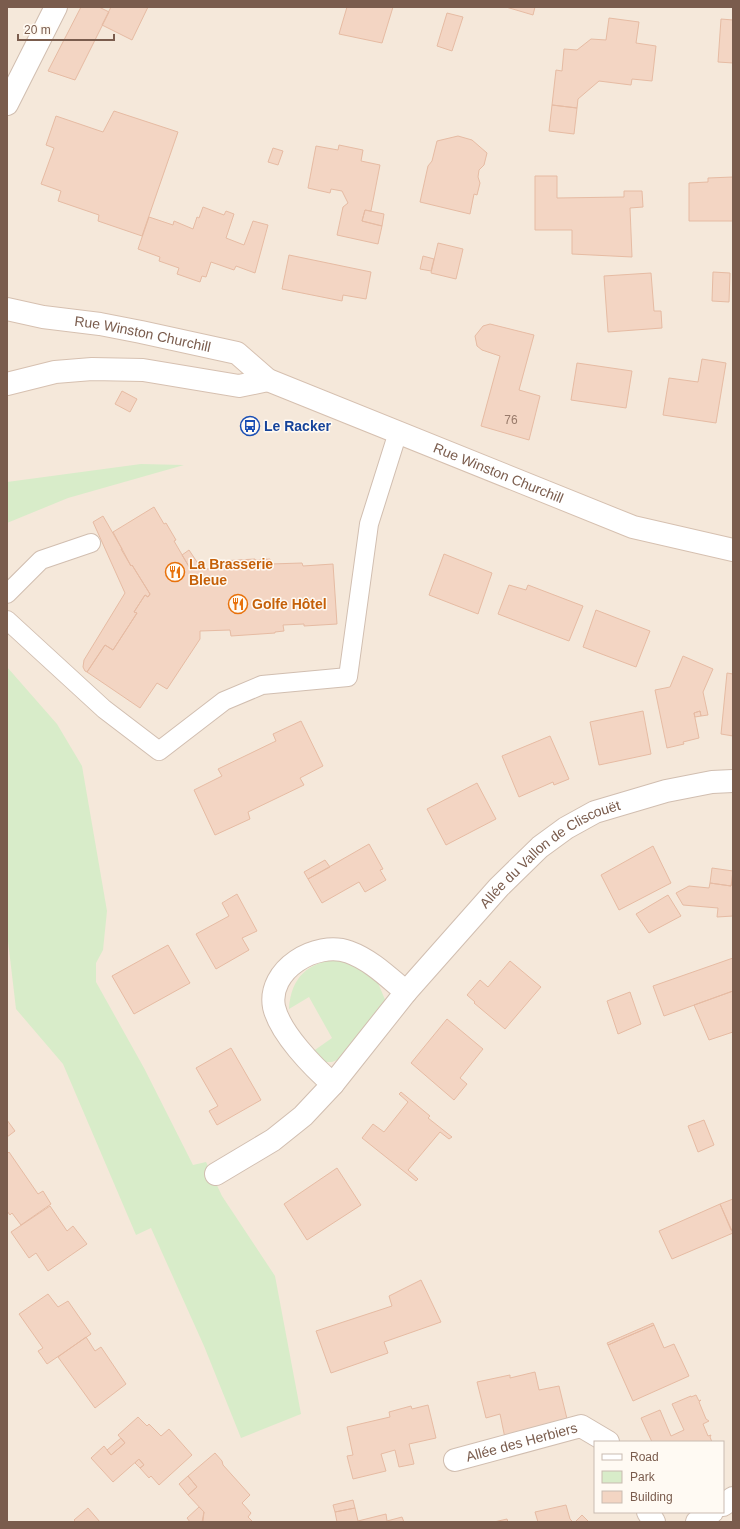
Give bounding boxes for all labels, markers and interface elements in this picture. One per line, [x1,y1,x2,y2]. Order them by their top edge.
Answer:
scale bar [18,16,114,42]
text: 20 m [24,23,51,37]
street label: Rue Winston Churchill [74,313,212,355]
house number: 76 [504,413,518,427]
bus stop icon: Le Racker [239,415,261,437]
place label: Le Racker [264,418,331,434]
street label: Rue Winston Churchill [431,440,566,506]
place label: La Brasserie Bleue [189,556,273,588]
restaurant icon: La Brasserie Bleue [164,561,186,583]
restaurant icon: Golfe Hôtel [227,593,249,615]
place label: Golfe Hôtel [252,596,327,612]
street label: Allée du Vallon de Cliscouët [476,797,622,911]
street label: Allée des Herbiers [464,1419,579,1465]
legend [594,1441,724,1513]
text: Road [630,1450,659,1464]
text: Park [630,1470,656,1484]
text: Building [630,1490,673,1504]

